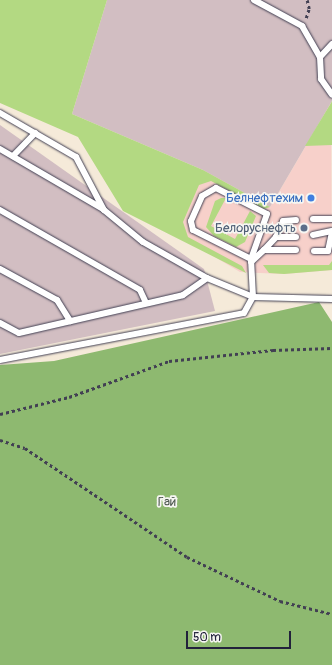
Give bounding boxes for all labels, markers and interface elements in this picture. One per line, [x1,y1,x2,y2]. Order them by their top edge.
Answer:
place label: Белнефтехим [226,190,303,206]
marker: Белнефтехим [306,193,316,203]
place label: Белоруснефть [215,220,296,236]
marker: Белоруснефть [299,223,309,233]
park label: Гай [158,494,176,510]
scale bar [188,623,293,649]
text: 50 m [193,630,221,645]

